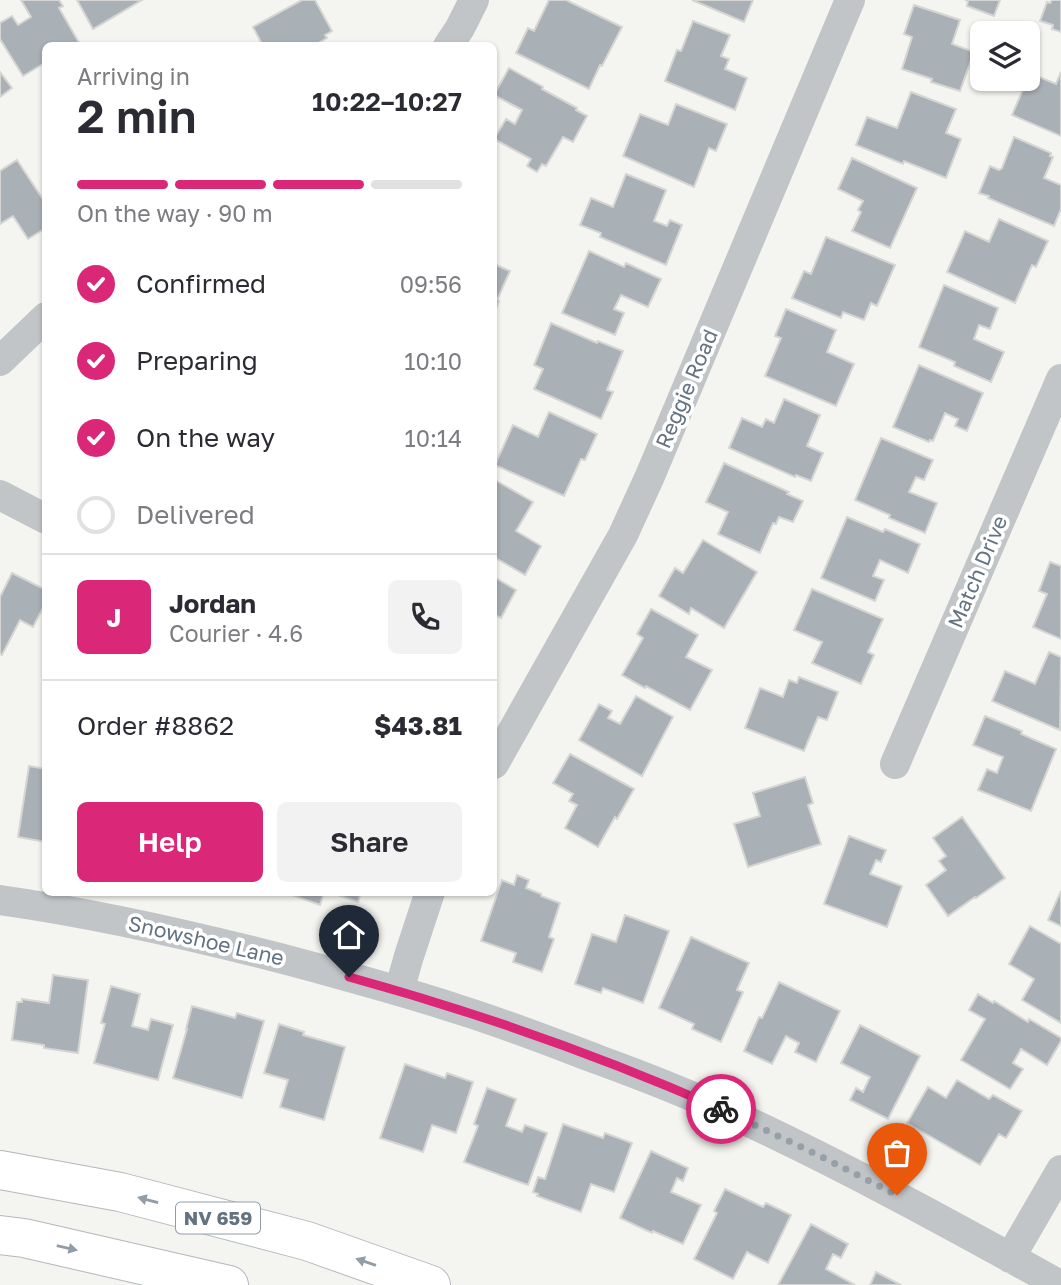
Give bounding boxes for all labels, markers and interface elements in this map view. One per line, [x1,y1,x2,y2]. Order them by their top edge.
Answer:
map controls [970,21,1040,91]
button: layers [970,21,1040,91]
text: Arriving in [77,62,190,90]
text: 10:22–10:27 [312,86,462,117]
text: 2 min [77,88,197,143]
text: On the way · 90 m [77,199,273,227]
icon: check [77,265,115,303]
text: Confirmed [136,268,266,299]
text: 09:56 [400,270,462,298]
street label: Reggie Road [649,325,723,452]
icon: check [77,342,115,380]
text: Preparing [136,345,258,376]
text: 10:10 [404,347,462,375]
icon: check [77,419,115,457]
text: On the way [136,422,275,453]
text: 10:14 [405,424,462,452]
text: Delivered [136,499,255,530]
street label: Match Drive [942,511,1012,632]
button: phone [388,580,462,654]
text: Jordan [169,588,256,619]
text: J [107,602,121,633]
text: Courier · 4.6 [169,619,303,647]
text: Order #8862 [77,710,234,741]
text: $43.81 [374,710,462,741]
button: Help [77,802,263,882]
button: Share [277,802,462,882]
pin [319,905,379,977]
street label: Snowshoe Lane [126,909,287,971]
icon: home [330,916,368,954]
courier [686,1074,756,1144]
icon: bike [702,1090,740,1128]
pin [867,1123,927,1195]
icon: bag [878,1134,916,1172]
one-way arrow [137,1194,158,1204]
road number: NV 659 [176,1202,260,1234]
one-way arrow [56,1243,78,1254]
one-way arrow [356,1256,377,1267]

